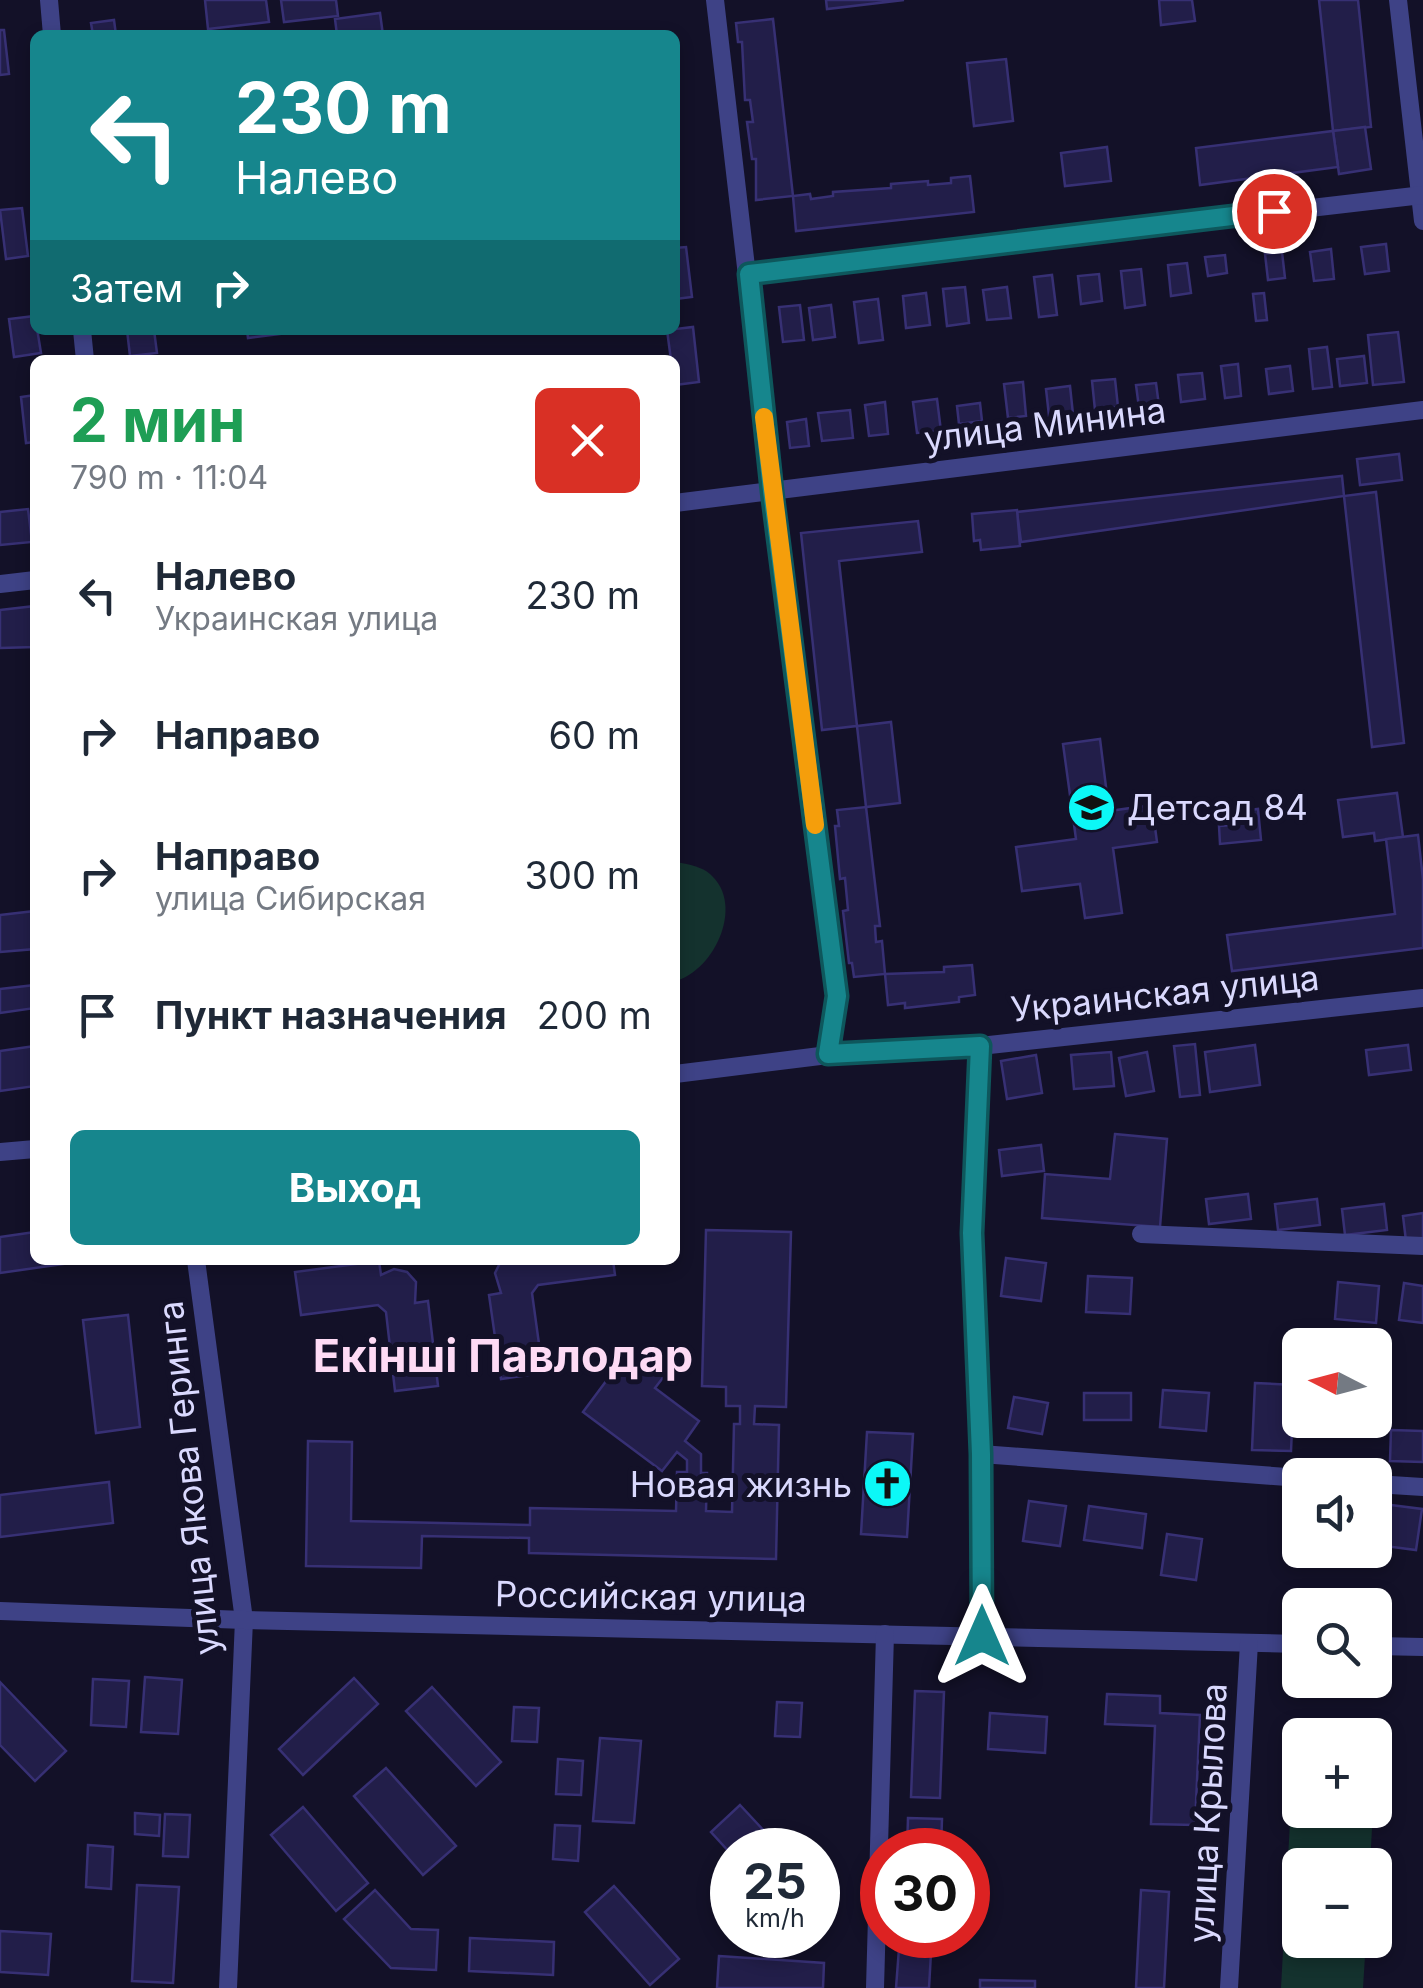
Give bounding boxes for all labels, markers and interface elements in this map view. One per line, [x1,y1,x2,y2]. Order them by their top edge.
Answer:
text: 230 m [235,65,452,150]
icon: left [70,70,200,200]
text: Налево [235,150,398,205]
pin [1232,169,1317,254]
icon: arrive [1247,184,1302,239]
icon: right [203,260,258,315]
text: Затем [70,265,183,311]
text: 2 мин [70,384,245,456]
button: close [535,388,640,493]
street label: улица Минина [922,388,1168,460]
text: 790 m · 11:04 [70,458,268,497]
text: Налево [155,553,296,599]
icon: left [70,568,125,623]
text: 230 m [525,572,640,618]
text: Украинская улица [155,599,438,638]
icon: right [70,708,125,763]
text: Направо [155,712,320,758]
text: 60 m [548,712,640,758]
school or university icon: Детсад 84 [1066,781,1118,833]
place label: Детсад 84 [1127,786,1308,828]
text: Направо [155,833,320,879]
icon: right [70,848,125,903]
text: 300 m [525,852,640,898]
text: улица Сибирская [155,879,426,918]
street label: Украинская улица [1009,956,1321,1030]
icon: arrive [70,988,125,1043]
text: Пункт назначения [155,992,507,1038]
text: 200 m [537,992,652,1038]
button: Выход [70,1130,640,1245]
street label: улица Якова Геринга [149,1299,227,1657]
district label: Екінші Павлодар [313,1328,693,1383]
north arrow [1282,1328,1392,1438]
map controls [1282,1328,1392,1958]
church icon: Новая жизнь [861,1458,913,1510]
button: sound [1282,1458,1392,1568]
place label: Новая жизнь [630,1463,852,1505]
street label: Российская улица [495,1572,807,1620]
position arrow [930,1584,1034,1688]
button: search [1282,1588,1392,1698]
street label: улица Крылова [1179,1682,1235,1944]
button: + [1282,1718,1392,1828]
speed limit sign: 30 [860,1828,990,1958]
button: − [1282,1848,1392,1958]
text: 25 [743,1851,807,1911]
text: km/h [745,1903,805,1933]

